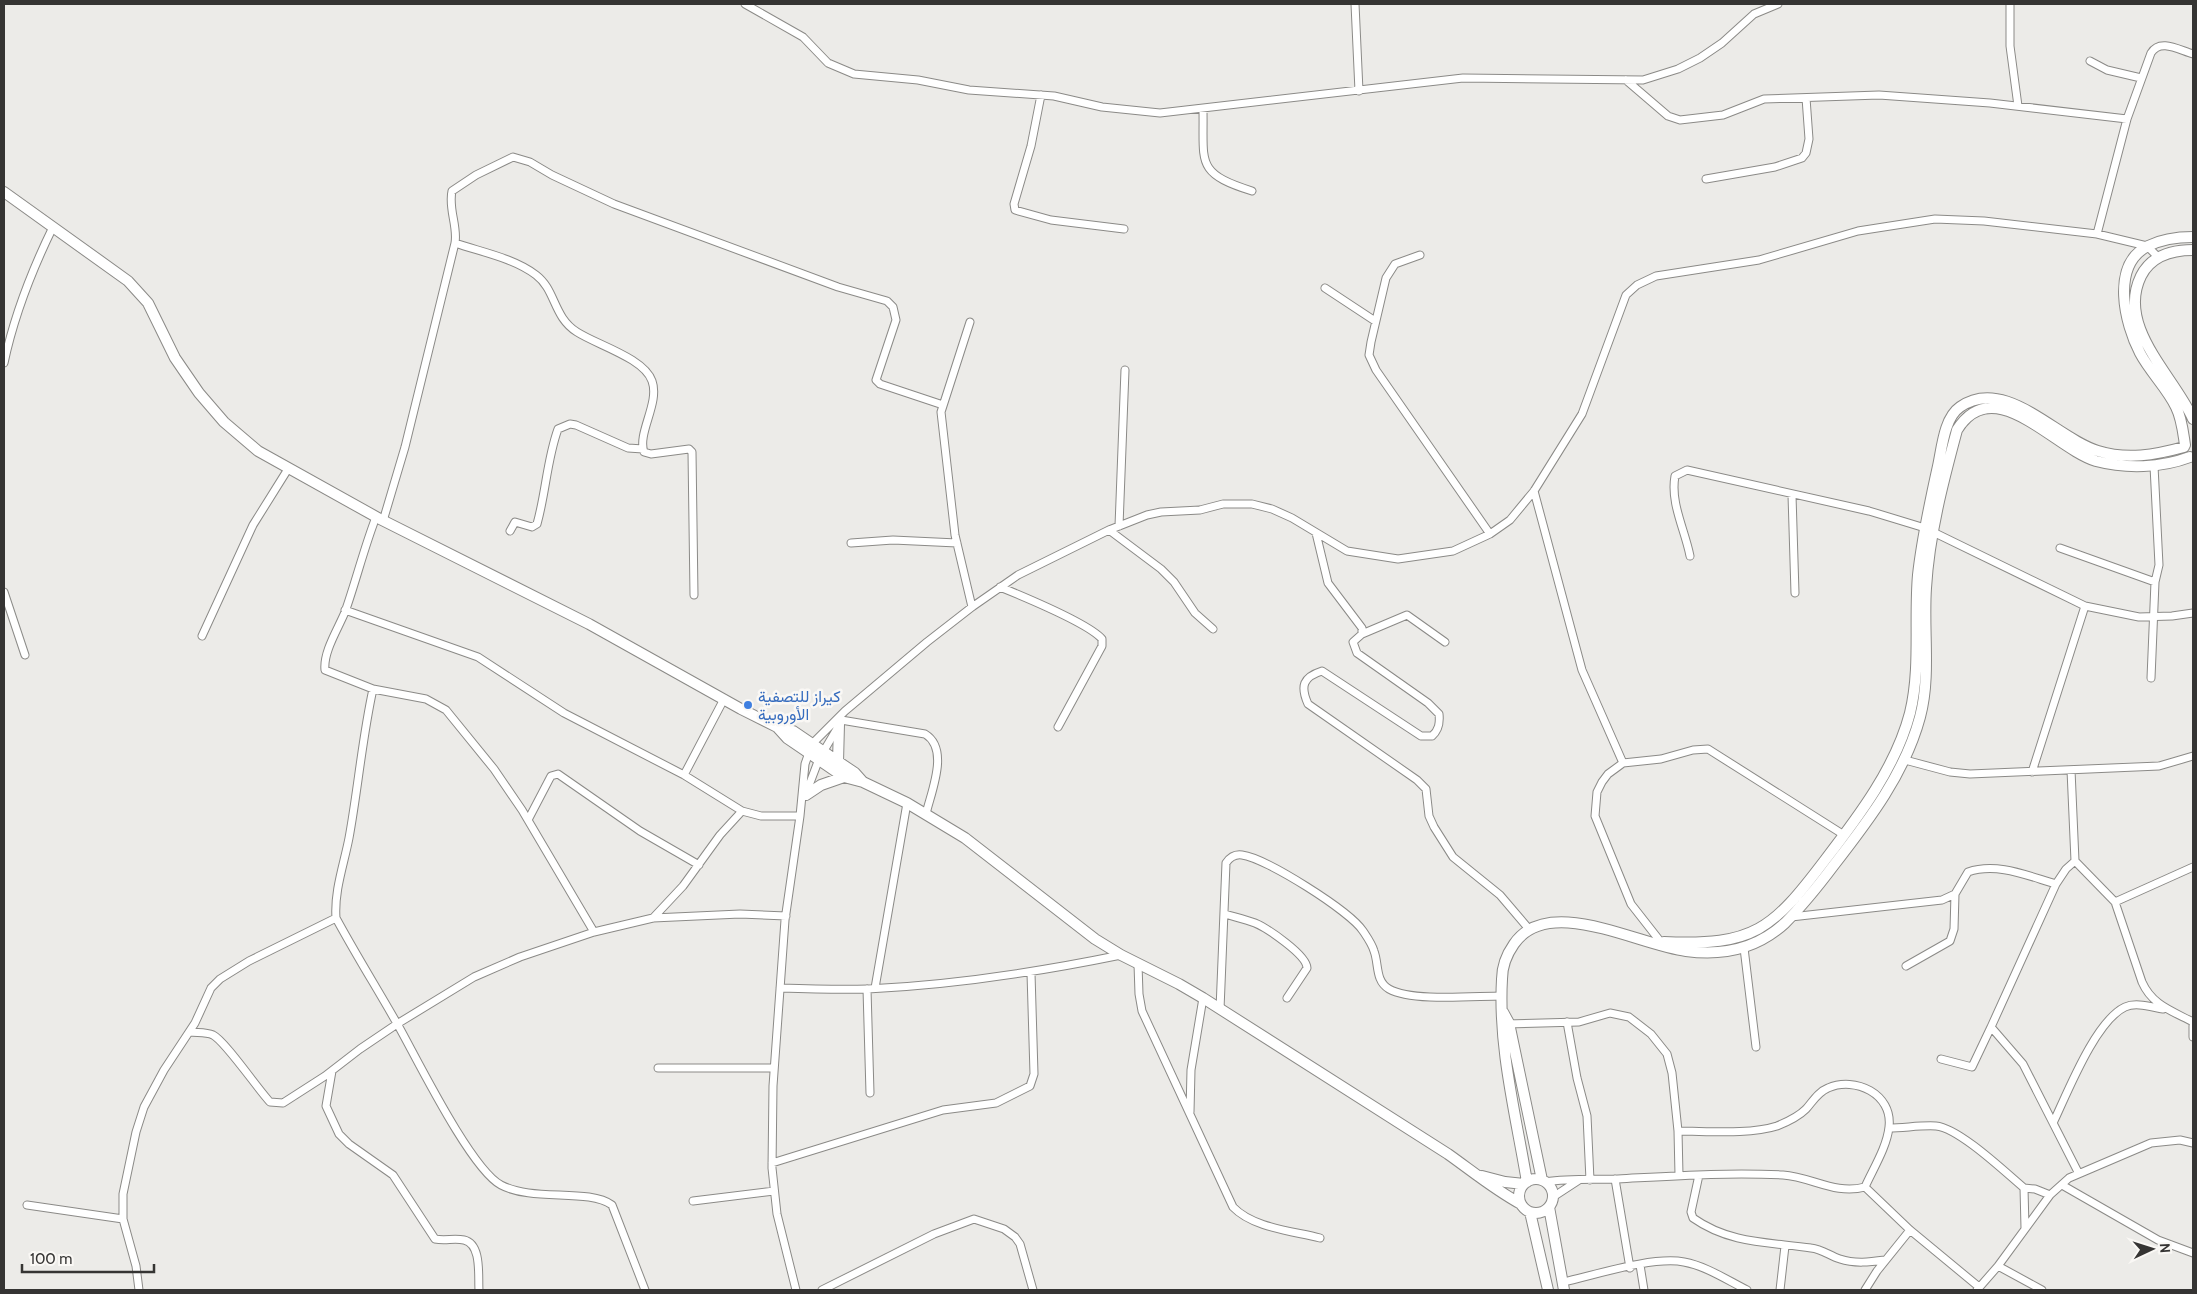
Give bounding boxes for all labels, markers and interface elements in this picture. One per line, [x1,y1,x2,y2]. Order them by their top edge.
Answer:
place label: كيراز للتصفية الأوروبية [758,687,841,725]
marker: كيراز للتصفية الأوروبية [742,699,754,711]
north arrow [2127,1224,2177,1274]
scale bar [22,1242,155,1274]
text: N [2156,1243,2174,1254]
text: 100 m [30,1250,72,1268]

